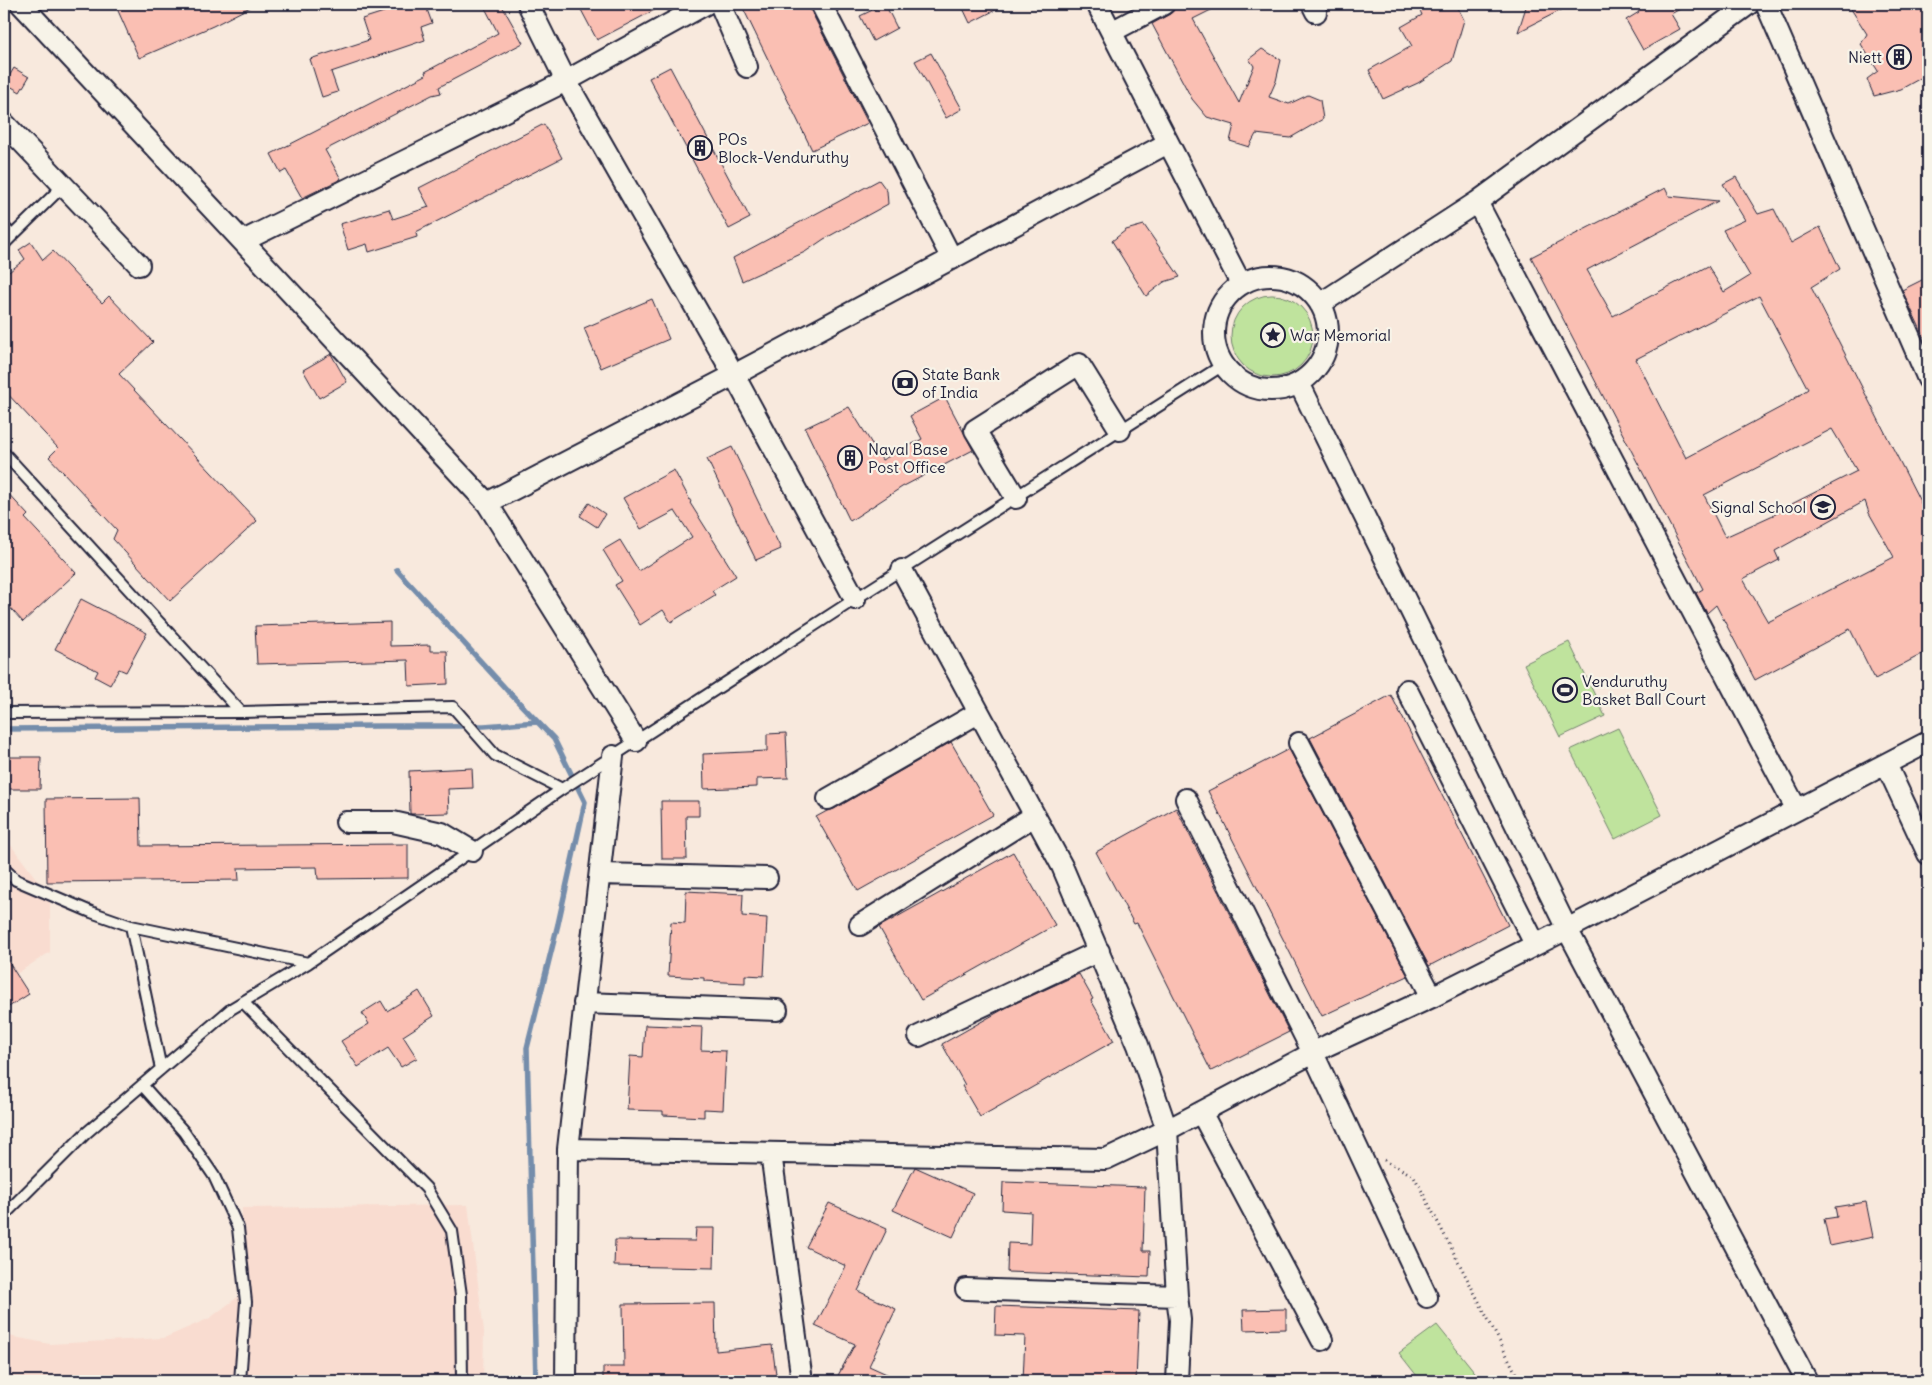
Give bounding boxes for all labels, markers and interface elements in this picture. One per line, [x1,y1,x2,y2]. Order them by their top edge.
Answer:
building icon: Niett [1886,44,1912,70]
place label: Niett [1848,47,1883,67]
place label: POs Block-Venduruthy [718,129,849,167]
building icon: POs Block-Venduruthy [687,135,713,161]
place icon: War Memorial [1260,322,1286,348]
place label: War Memorial [1290,325,1391,345]
place label: State Bank of India [922,364,1000,402]
bank icon: State Bank of India [892,370,918,396]
place label: Naval Base Post Office [868,439,948,477]
building icon: Naval Base Post Office [837,445,863,471]
school or university icon: Signal School [1810,494,1836,520]
place label: Signal School [1711,497,1806,517]
place label: Venduruthy Basket Ball Court [1582,671,1707,709]
sports icon: Venduruthy Basket Ball Court [1552,677,1578,703]

